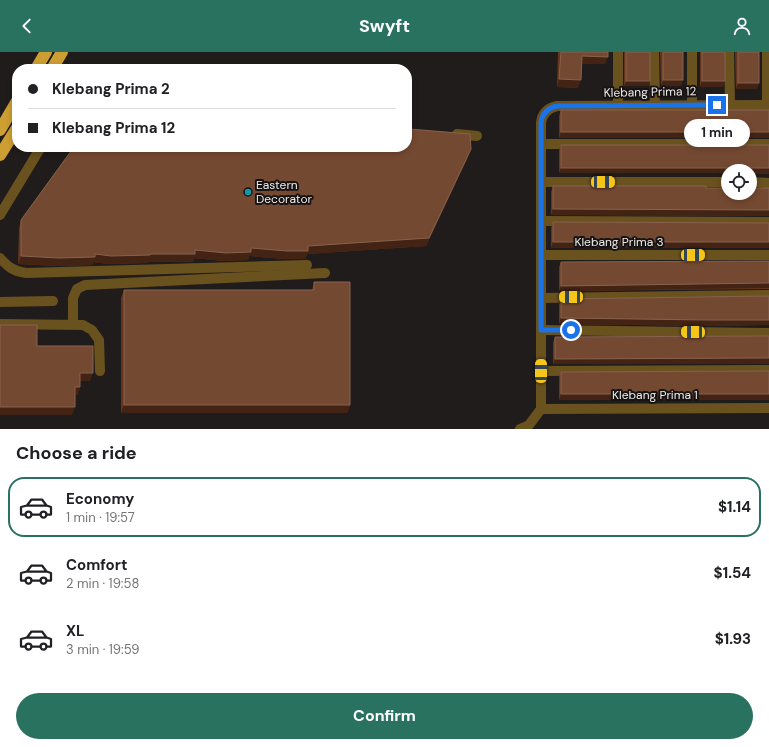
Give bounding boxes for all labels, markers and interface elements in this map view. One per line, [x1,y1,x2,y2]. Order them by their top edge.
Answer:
text: Swyft [359,14,410,38]
icon: back [16,15,38,37]
icon: person [731,15,753,37]
text: Klebang Prima 2 [52,79,170,99]
street label: Klebang Prima 12 [604,83,697,101]
route end [708,96,726,114]
text: Klebang Prima 12 [52,118,175,138]
callout: 1 min [684,119,750,147]
text: 1 min [701,124,733,141]
map controls [721,164,757,200]
button: locate [721,164,757,200]
car [591,176,615,188]
place label: Eastern Decorator [256,177,313,207]
marker: Eastern Decorator [243,187,253,197]
street label: Klebang Prima 3 [574,234,664,250]
car [681,249,705,261]
car [559,291,583,303]
route start [562,321,580,339]
car [681,326,705,338]
car [535,359,547,383]
street label: Klebang Prima 1 [612,387,698,403]
text: Choose a ride [16,441,137,465]
icon: car [18,489,54,525]
text: Economy [66,489,134,509]
text: $1.14 [718,497,751,517]
text: 1 min · 19:57 [66,509,135,526]
icon: car [18,555,54,591]
text: Comfort [66,555,127,575]
text: $1.54 [714,563,751,583]
text: 2 min · 19:58 [66,575,139,592]
icon: car [18,621,54,657]
text: XL [66,621,84,641]
text: $1.93 [715,629,751,649]
text: 3 min · 19:59 [66,641,139,658]
button: Confirm [16,693,753,739]

